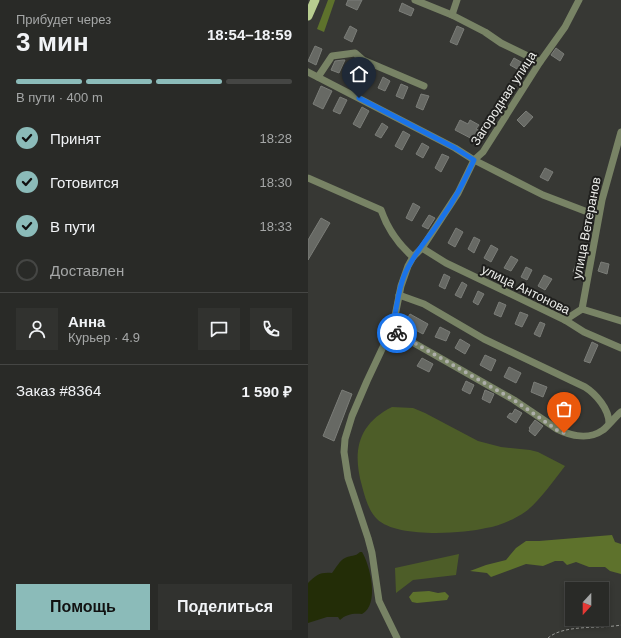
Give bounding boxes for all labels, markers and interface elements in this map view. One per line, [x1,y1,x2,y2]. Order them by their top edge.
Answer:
text: Прибудет через [16,12,111,27]
text: 18:54–18:59 [207,26,292,43]
text: 3 мин [16,27,89,57]
street label: Загородная улица [467,48,540,148]
pin [342,57,376,98]
icon: home [348,63,370,85]
text: В пути · 400 m [16,90,103,105]
icon: check [16,127,38,149]
text: Принят [50,130,101,147]
text: 18:28 [259,131,292,146]
icon: check [16,171,38,193]
text: Готовится [50,174,119,191]
text: 18:30 [259,175,292,190]
street label: улица Ветеранов [569,176,604,280]
icon: check [16,215,38,237]
text: В пути [50,218,95,235]
text: 18:33 [259,219,292,234]
text: Доставлен [50,262,124,279]
street label: улица Антонова [479,262,573,318]
button: person [16,308,58,350]
button: chat [198,308,240,350]
button: phone [250,308,292,350]
text: Анна [68,313,105,330]
courier [377,313,417,353]
icon: bike [386,322,408,344]
text: Курьер · 4.9 [68,330,140,345]
text: Заказ #8364 [16,382,101,399]
text: 1 590 ₽ [242,383,292,400]
pin [547,392,581,433]
icon: bag [553,398,575,420]
north arrow [565,582,609,626]
map controls [565,582,609,626]
button: Помощь [16,584,150,630]
button: Поделиться [158,584,292,630]

